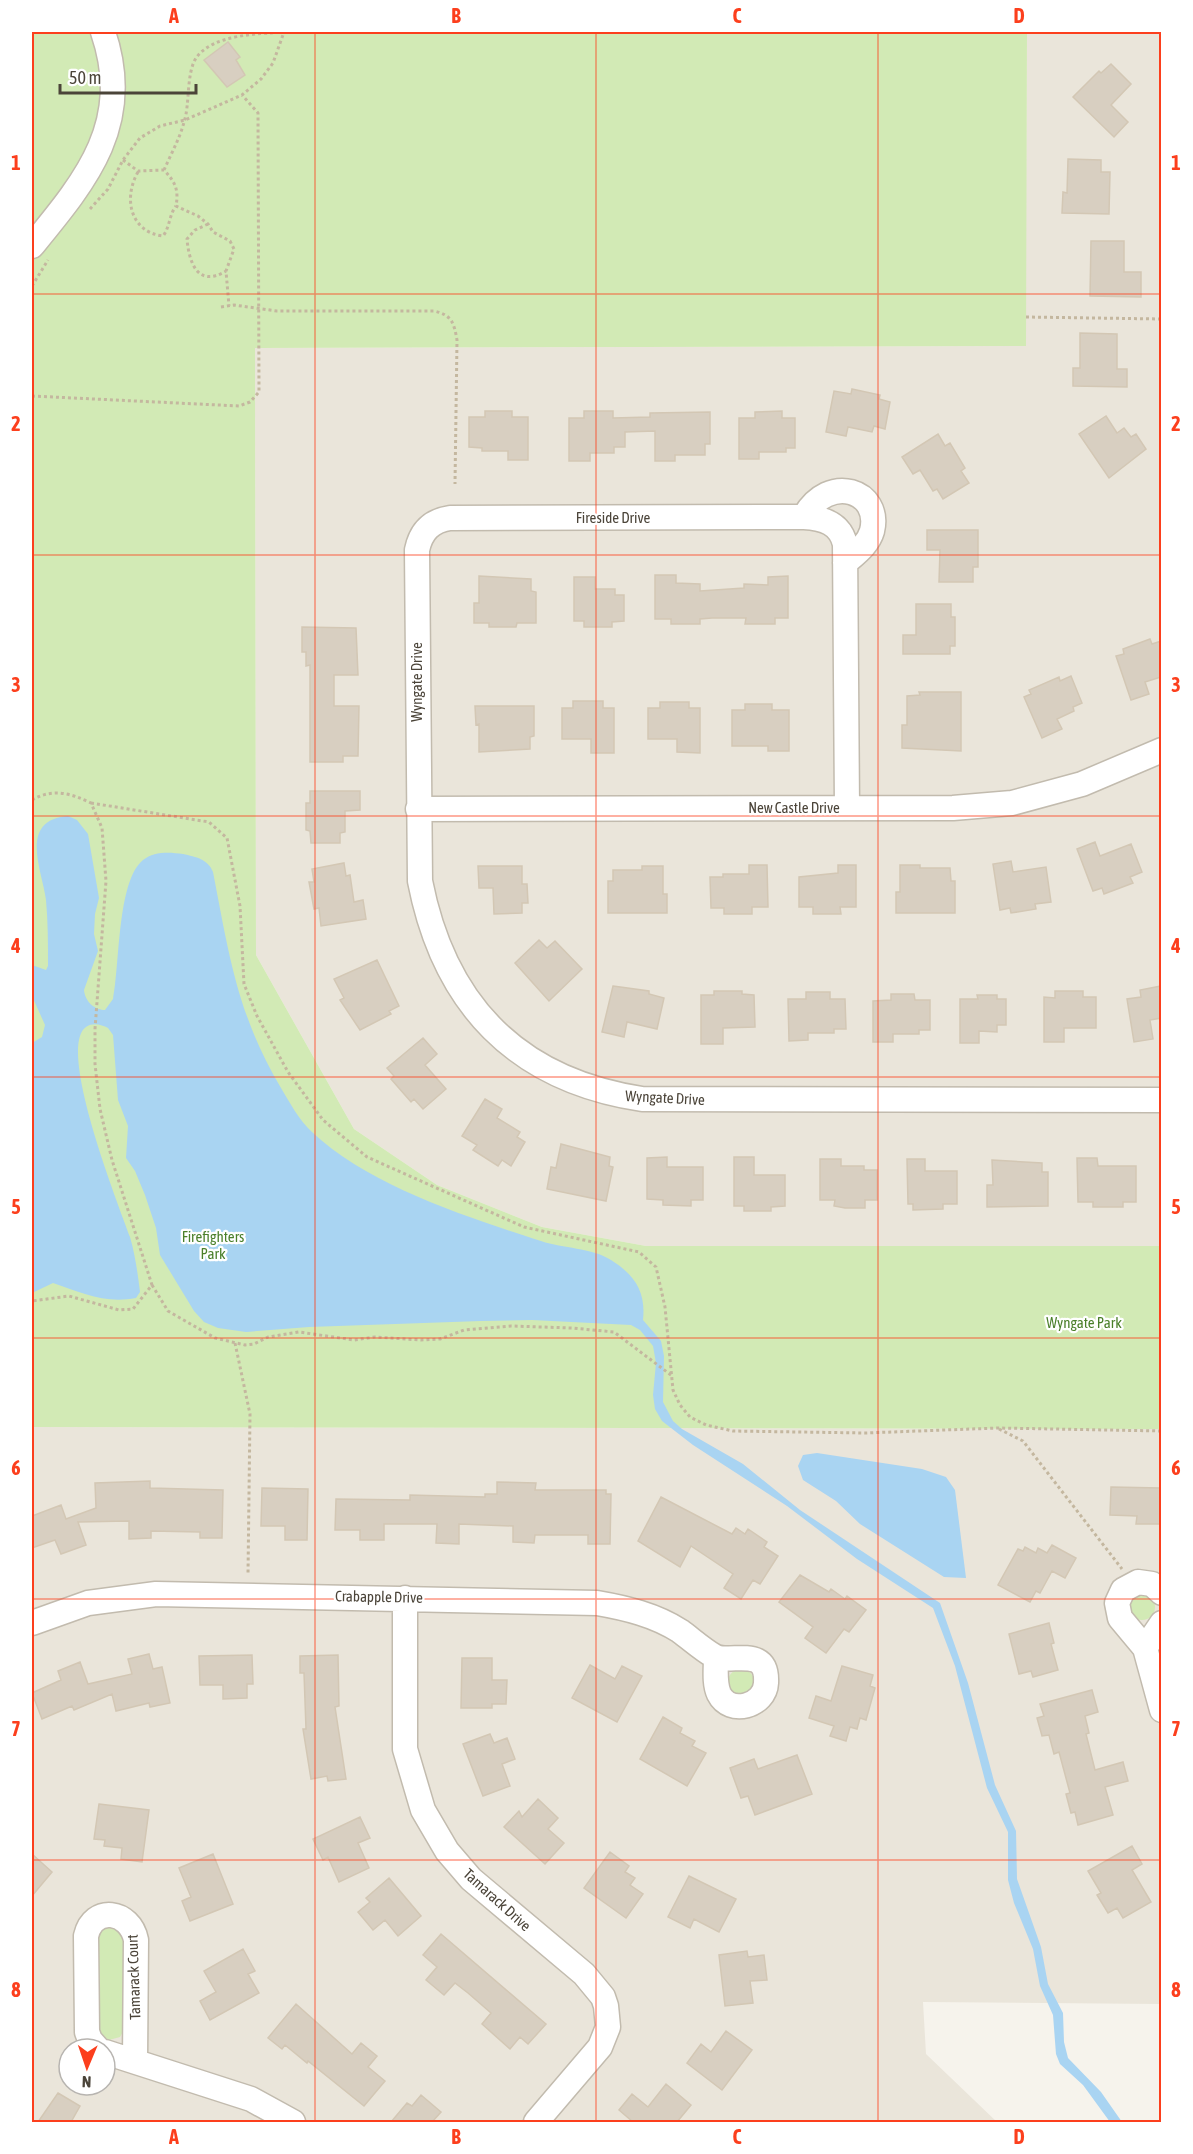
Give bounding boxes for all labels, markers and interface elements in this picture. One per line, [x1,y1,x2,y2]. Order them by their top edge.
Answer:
text: A [168,4,179,27]
text: B [451,4,461,27]
text: C [733,4,742,27]
text: D [1013,4,1025,27]
scale bar [60,57,196,95]
text: 50 m [69,67,101,88]
text: 1 [11,151,21,174]
text: 1 [1171,151,1181,174]
text: 2 [11,412,21,435]
text: 2 [1171,412,1181,435]
street label: Fireside Drive [576,509,650,526]
street label: Wyngate Drive [408,642,425,722]
text: 3 [11,673,21,696]
text: 3 [1171,673,1181,696]
street label: New Castle Drive [748,799,840,816]
text: 4 [10,934,21,957]
text: 4 [1170,934,1181,957]
street label: Wyngate Drive [625,1087,705,1108]
text: 5 [11,1195,21,1218]
text: 5 [1171,1195,1181,1218]
park label: Firefighters Park [182,1228,244,1262]
park label: Wyngate Park [1046,1314,1122,1331]
text: 6 [11,1456,21,1479]
text: 6 [1171,1456,1181,1479]
street label: Crabapple Drive [335,1587,423,1606]
text: 7 [11,1717,21,1740]
text: 7 [1171,1717,1181,1740]
street label: Tamarack Drive [460,1865,535,1934]
street label: Tamarack Court [124,1934,143,2020]
text: 8 [11,1978,21,2001]
text: 8 [1171,1978,1181,2001]
north arrow [57,2037,117,2097]
text: N [81,2073,92,2091]
text: A [168,2125,179,2148]
text: B [451,2125,461,2148]
text: C [733,2125,742,2148]
text: D [1013,2125,1025,2148]

